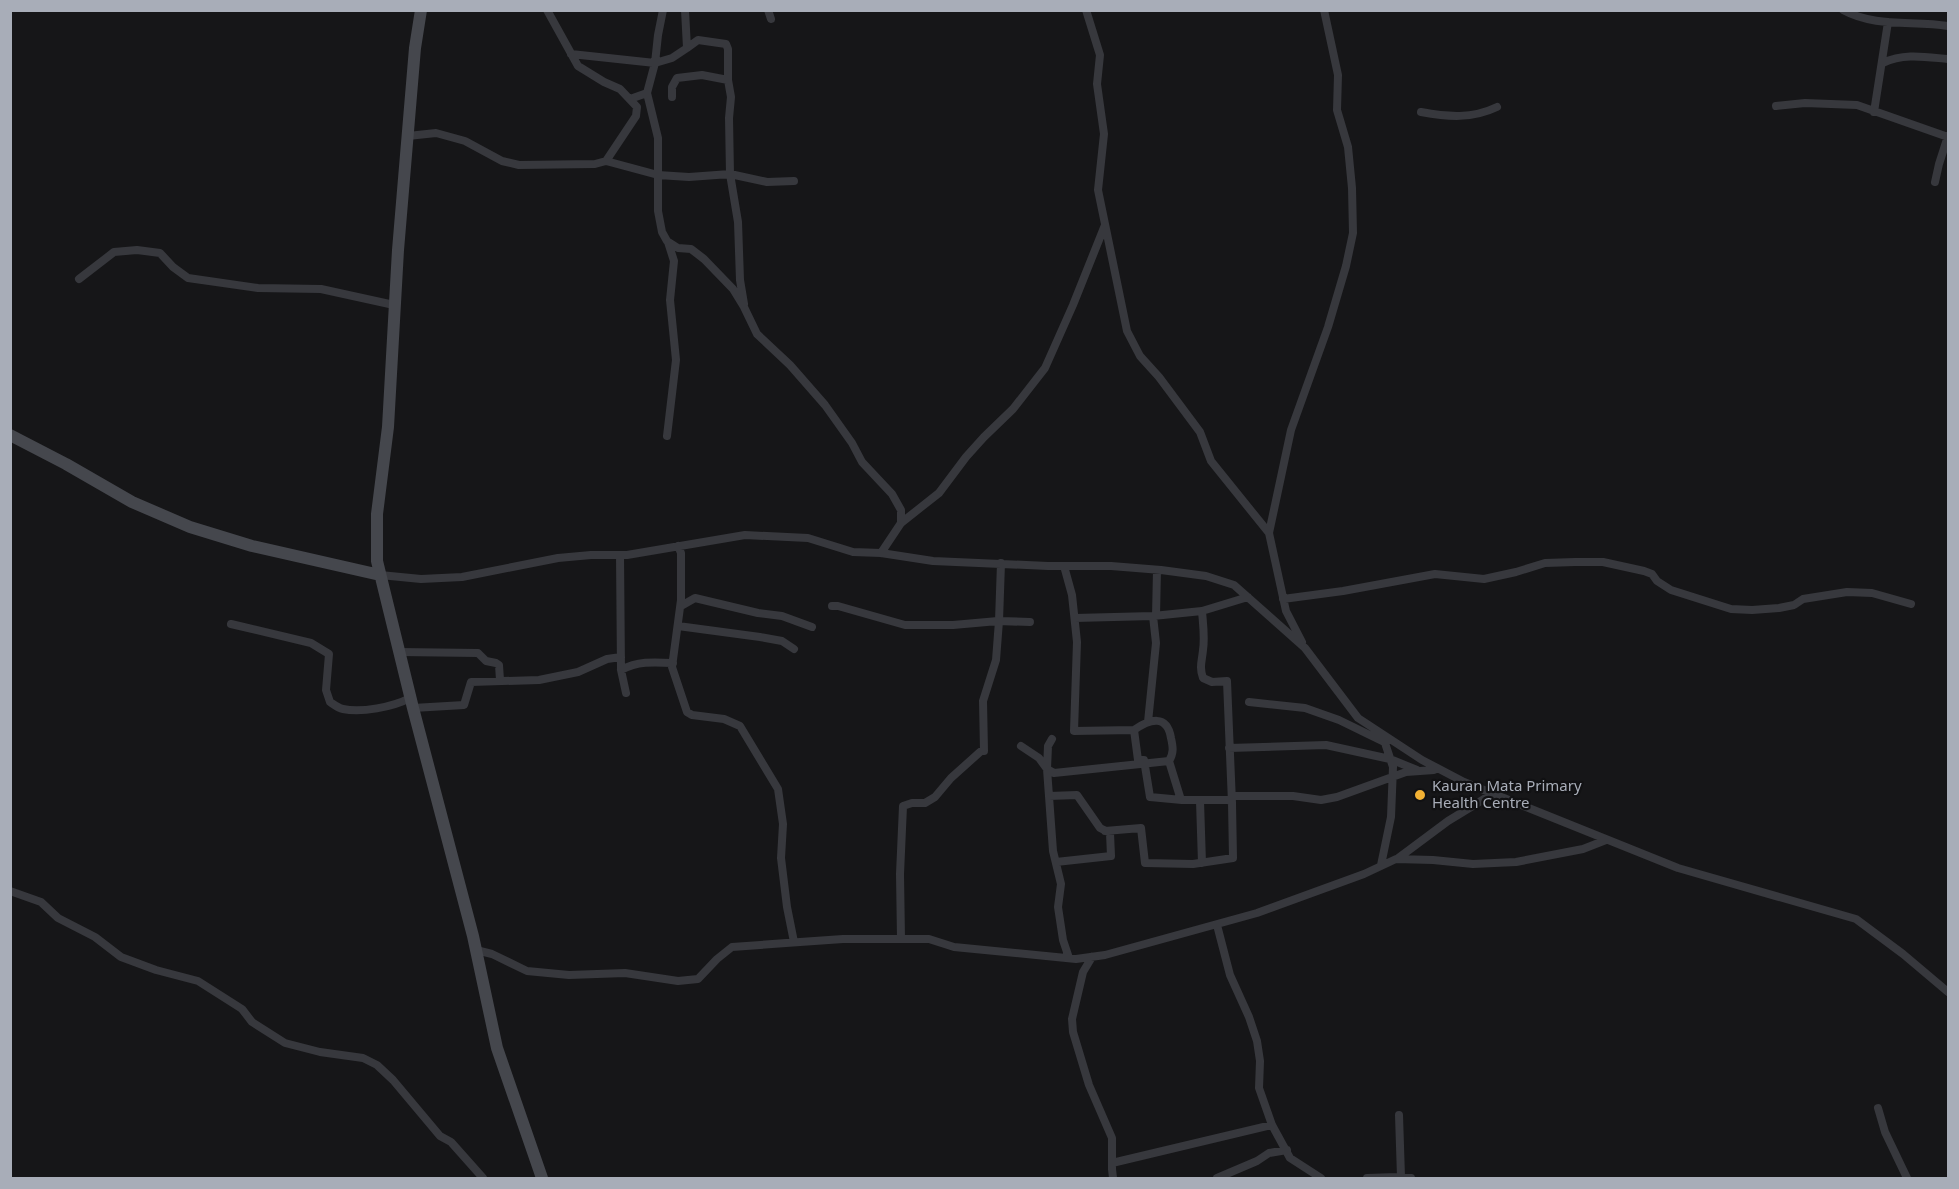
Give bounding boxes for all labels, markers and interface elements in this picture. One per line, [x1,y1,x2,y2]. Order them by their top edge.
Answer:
place label: Kauran Mata Primary Health Centre [1432,775,1582,812]
marker: Kauran Mata Primary Health Centre [1413,788,1427,802]

